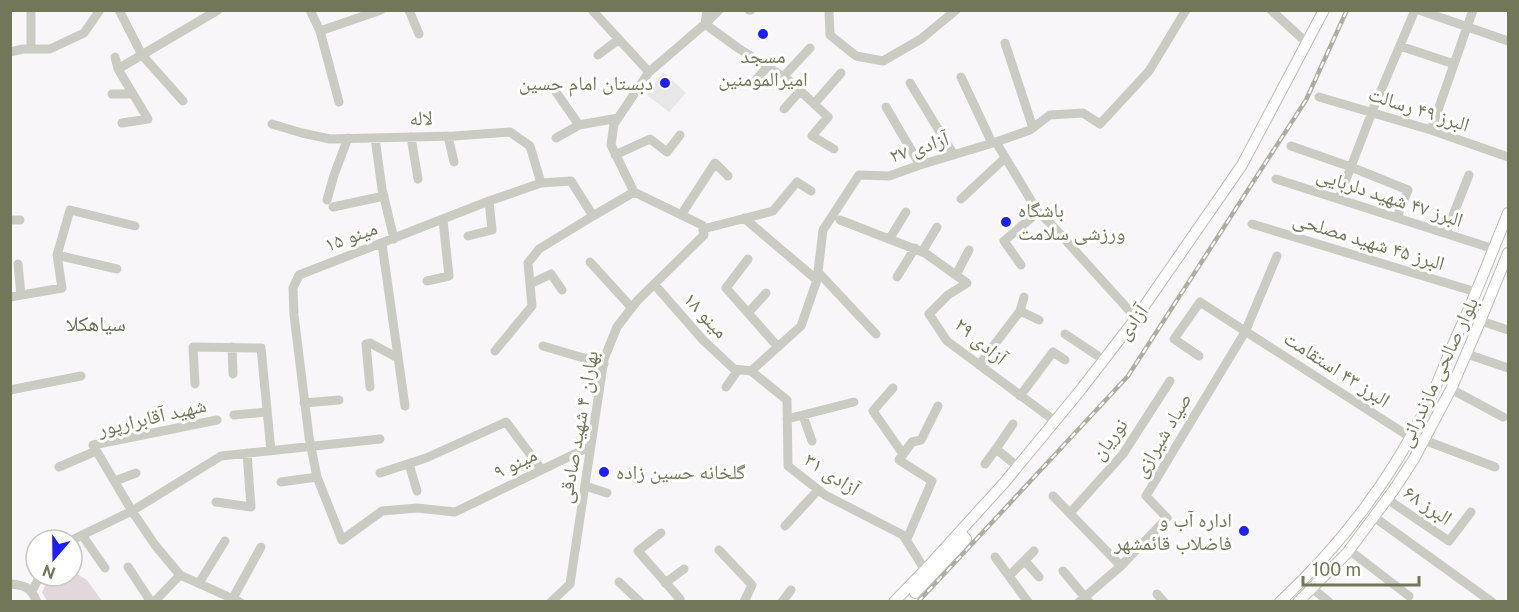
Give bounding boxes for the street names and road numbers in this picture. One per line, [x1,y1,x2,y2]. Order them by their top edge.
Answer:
street label: البرز ۴۹ رسالت [1365,81,1473,137]
street label: لاله [409,106,433,130]
street label: آزادی ۲۷ [886,126,952,168]
street label: البرز ۴۷ شهید دلربایی [1314,162,1466,232]
street label: البرز ۴۵ شهید مصلحی [1290,207,1448,275]
street label: مینو ۱۵ [321,215,381,257]
street label: مینو ۱۸ [679,287,733,343]
street label: بلوار صالحی مازندرانی [1393,293,1483,451]
street label: آزادی [1111,299,1153,344]
street label: آزادی ۲۹ [950,312,1013,370]
street label: البرز ۴۳ استقامت [1279,326,1395,412]
street label: بهاران ۴ شهید صادقی [553,349,603,505]
street label: صیاد شیرازی [1127,388,1197,482]
street label: شهید آقابرارپور [94,393,209,442]
street label: نوریان [1086,413,1132,465]
street label: مینو ۹ [489,442,541,484]
street label: آزادی ۳۱ [800,447,865,501]
street label: البرز ۶۸ [1399,480,1457,530]

